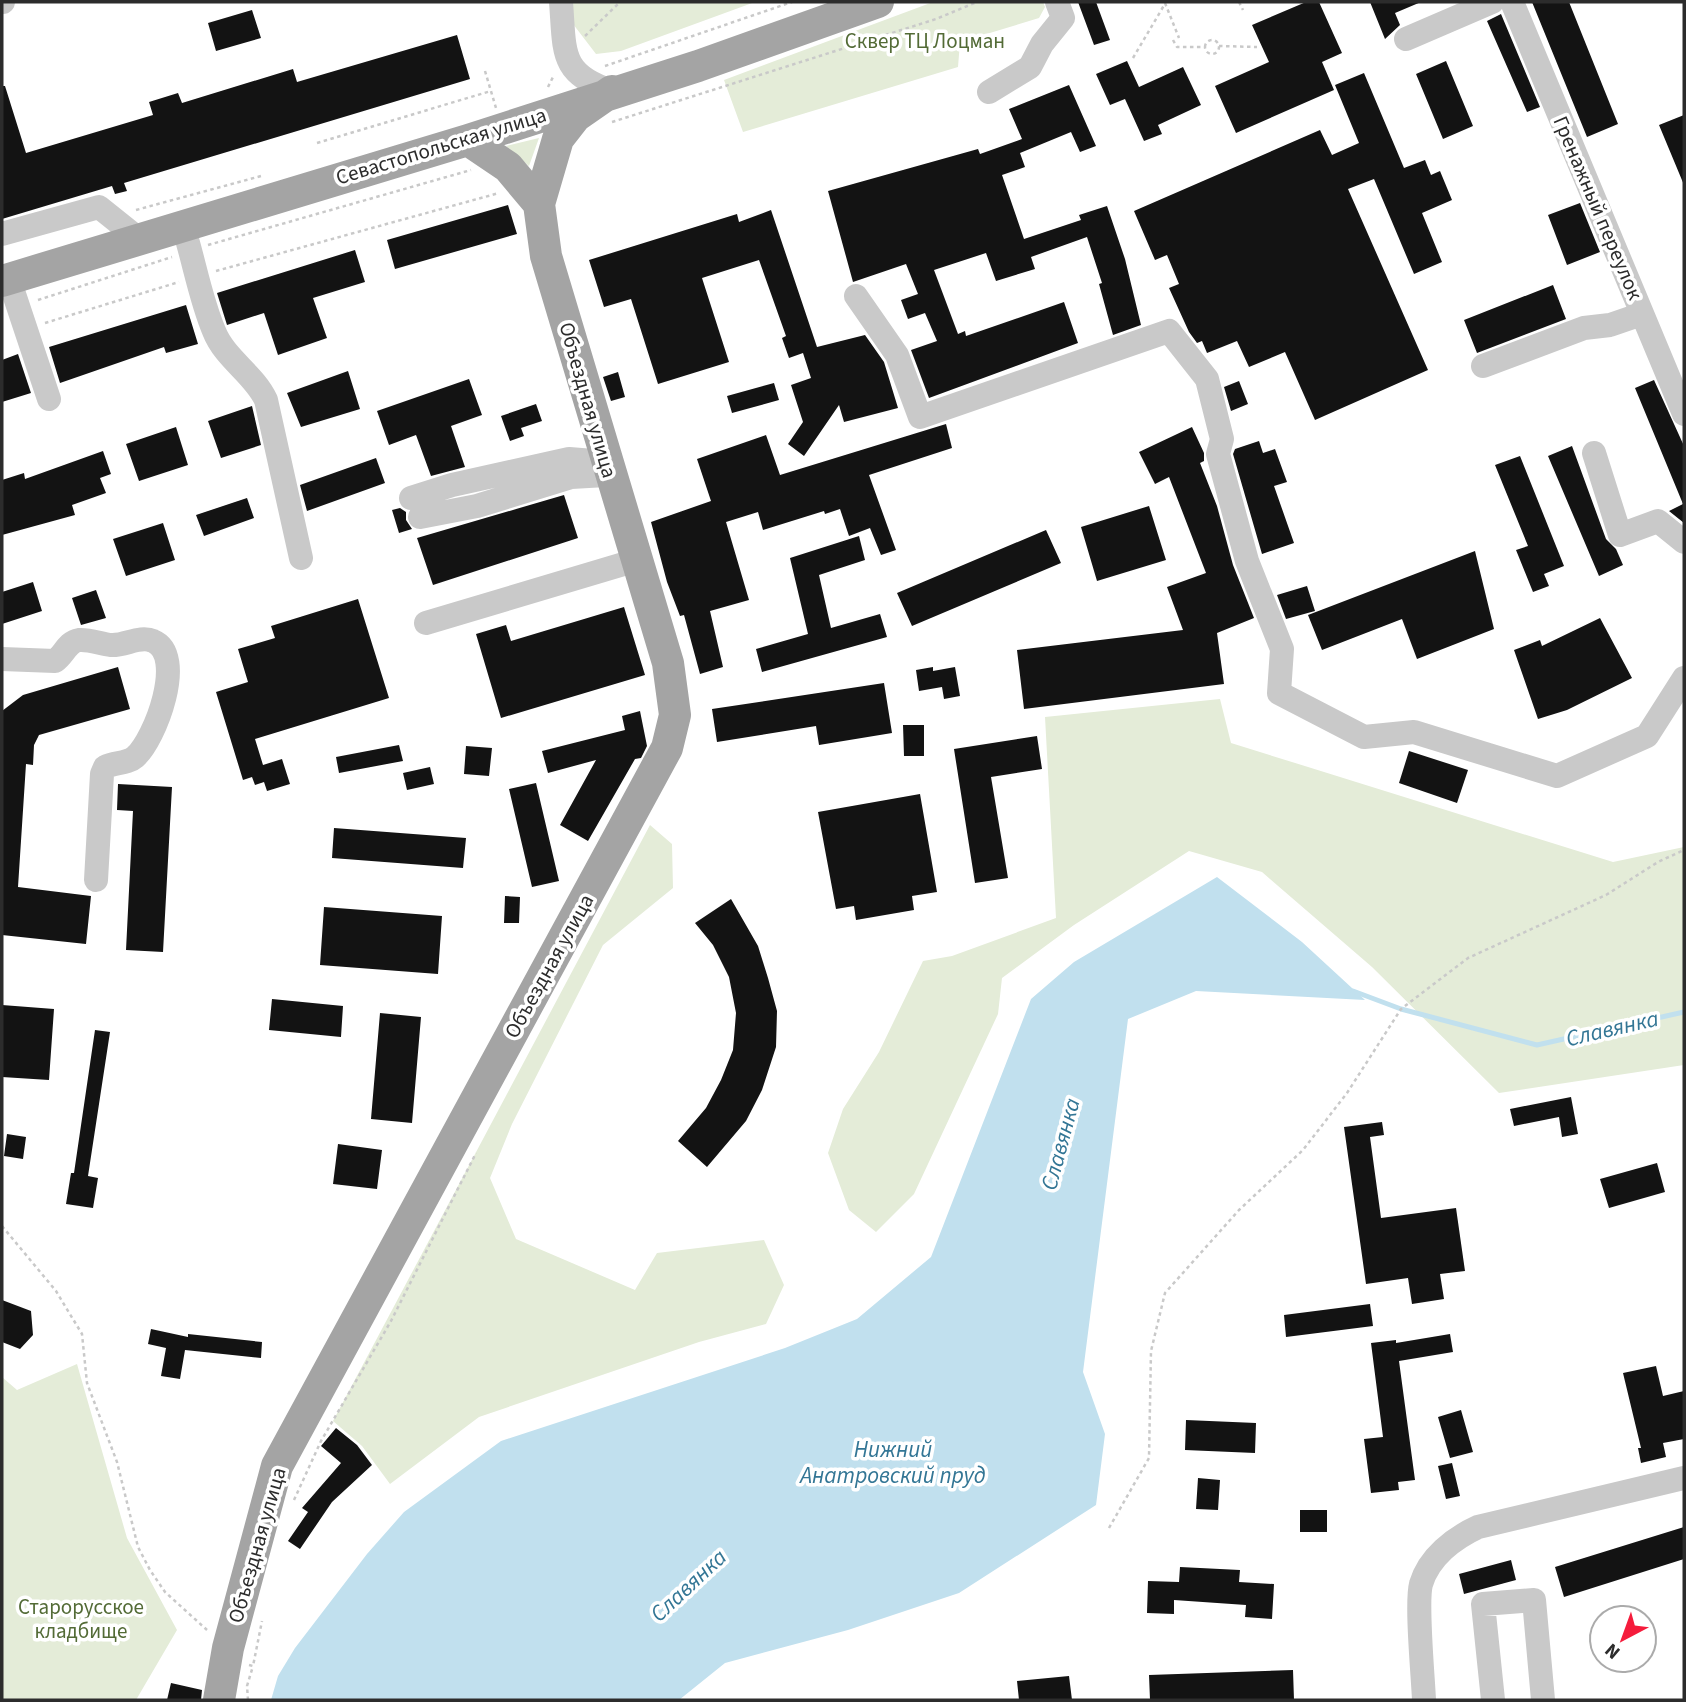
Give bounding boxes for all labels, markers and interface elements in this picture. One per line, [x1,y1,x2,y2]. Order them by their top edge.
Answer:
park label: Сквер ТЦ Лоцман [845,26,1005,56]
street label: Севастопольская улица [332,100,550,192]
street label: Гренажный переулок [1546,111,1651,305]
street label: Объездная улица [551,319,625,481]
street label: Объездная улица [497,888,601,1044]
water label: Славянка [1562,1002,1662,1055]
water label: Славянка [1032,1094,1089,1194]
water label: Нижний Анатровский пруд [798,1433,986,1492]
street label: Объездная улица [220,1464,294,1626]
water label: Славянка [643,1541,734,1630]
park label: Старорусское кладбище [18,1592,144,1646]
north arrow [1588,1604,1658,1674]
text: N [1599,1636,1626,1665]

